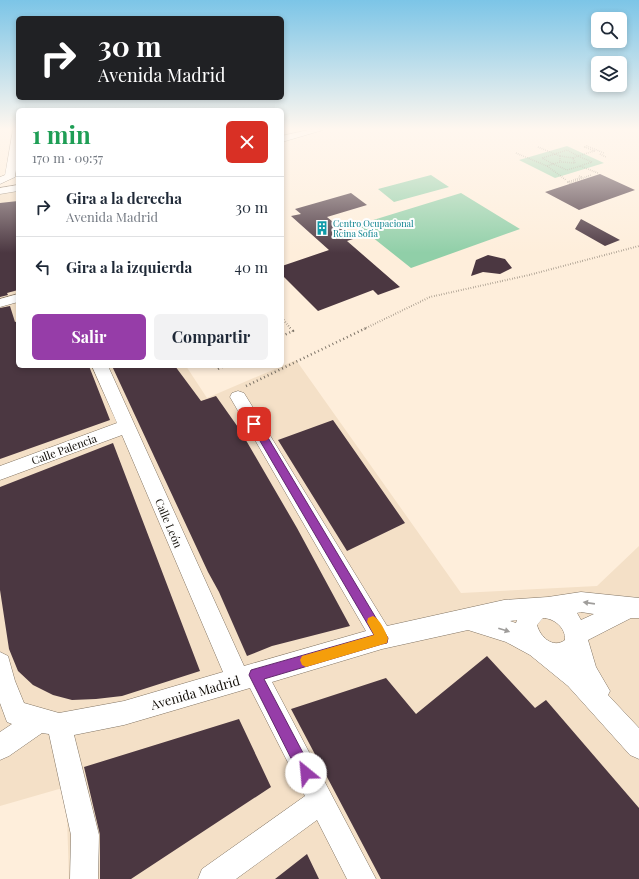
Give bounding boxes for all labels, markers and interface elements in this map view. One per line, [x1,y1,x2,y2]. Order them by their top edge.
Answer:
map controls [591,12,627,92]
button: search [591,12,627,48]
text: 30 m [98,27,162,64]
icon: right [32,32,84,84]
button: layers [591,56,627,92]
text: Avenida Madrid [98,63,226,87]
text: 1 min [32,118,91,150]
button: close [226,121,268,163]
text: 170 m · 09:57 [32,149,103,166]
text: Gira a la derecha [66,188,182,208]
icon: right [32,196,54,218]
text: 30 m [235,197,268,217]
text: Avenida Madrid [66,208,158,225]
place label: Centro Ocupacional Reina Sofía [333,217,414,239]
building icon: Centro Ocupacional Reina Sofía [314,220,330,236]
icon: left [32,256,54,278]
text: Gira a la izquierda [66,257,192,277]
text: 40 m [235,257,268,277]
button: Salir [32,314,146,360]
button: Compartir [154,314,268,360]
pin [237,407,271,441]
icon: arrive [243,413,265,435]
street label: Calle Palencia [29,430,99,468]
street label: Calle León [152,496,186,550]
one-way arrow [583,600,595,606]
one-way arrow [499,628,511,634]
street label: Avenida Madrid [147,671,242,713]
position arrow [285,752,327,794]

